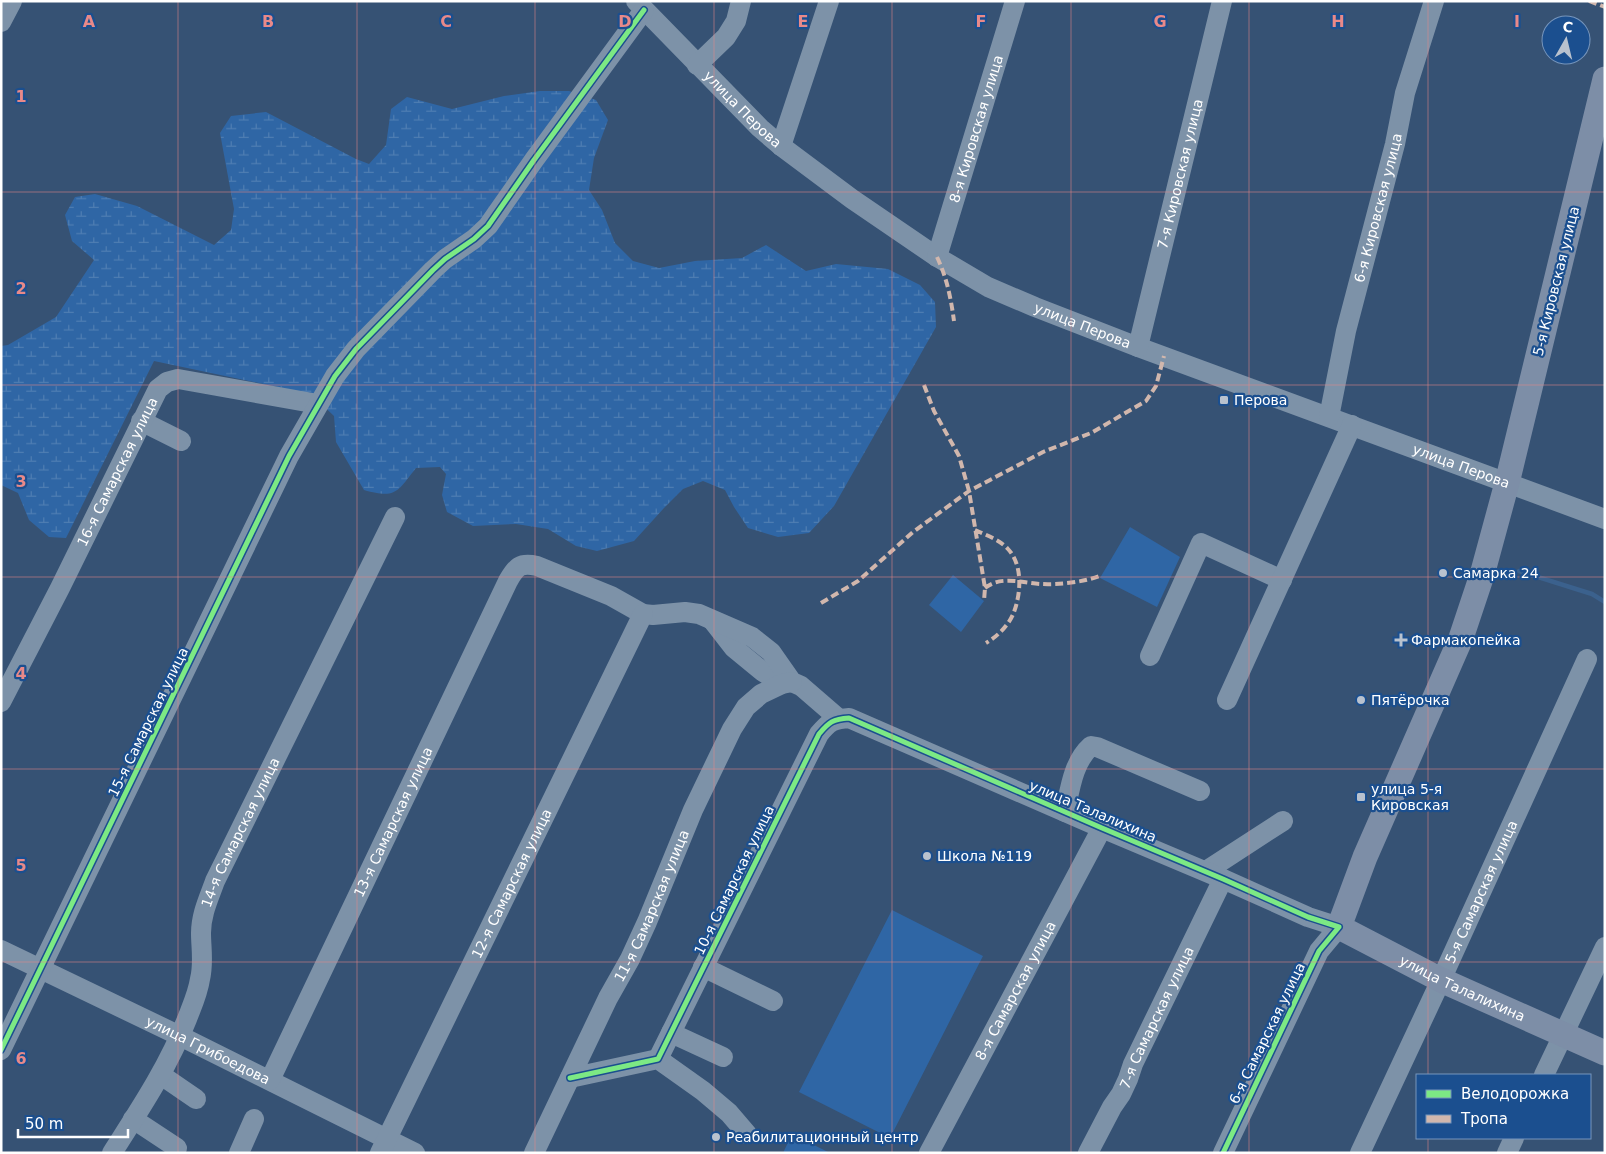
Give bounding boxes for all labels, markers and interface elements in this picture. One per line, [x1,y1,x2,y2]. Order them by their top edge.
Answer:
text: A [83,12,96,31]
text: B [262,12,274,31]
text: C [440,12,452,31]
text: D [618,12,632,31]
text: E [798,12,808,31]
text: F [976,12,986,31]
text: G [1153,12,1167,31]
text: H [1331,12,1345,31]
text: I [1514,12,1520,31]
north arrow [1541,15,1591,65]
text: С [1562,18,1574,36]
street label: 8-я Кировская улица [946,53,1006,205]
street label: улица Перова [701,68,785,151]
text: 1 [15,87,27,106]
street label: 7-я Кировская улица [1154,97,1206,251]
street label: 6-я Кировская улица [1351,132,1405,284]
street label: 5-я Кировская улица [1530,205,1582,357]
text: 2 [15,279,27,298]
street label: улица Перова [1032,300,1133,351]
place label: Перова [1234,392,1287,408]
street label: 16-я Самарская улица [74,394,161,549]
marker: Перова [1218,394,1230,406]
street label: улица Перова [1411,441,1512,491]
text: 3 [15,472,27,491]
place label: Самарка 24 [1453,565,1539,581]
marker: Самарка 24 [1437,567,1449,579]
place label: Фармакопейка [1411,632,1521,648]
marker: Фармакопейка [1395,634,1407,646]
street label: 15-я Самарская улица [105,645,191,799]
text: 4 [15,664,27,683]
place label: Пятёрочка [1371,692,1449,708]
marker: Пятёрочка [1355,694,1367,706]
street label: 13-я Самарская улица [351,744,436,899]
street label: 14-я Самарская улица [198,755,283,909]
street label: улица Талалихина [1027,777,1159,845]
place label: улица 5-я Кировская [1371,781,1449,813]
marker: улица 5-я Кировская [1355,791,1367,803]
street label: 10-я Самарская улица [691,803,777,957]
street label: 12-я Самарская улица [468,806,555,961]
street label: 5-я Самарская улица [1442,818,1521,966]
street label: 11-я Самарская улица [611,827,692,984]
place label: Школа №119 [937,848,1032,864]
marker: Школа №119 [921,850,933,862]
text: 5 [15,856,27,875]
street label: 8-я Самарская улица [972,918,1059,1063]
street label: 7-я Самарская улица [1117,944,1197,1091]
street label: улица Талалихина [1397,952,1528,1024]
street label: 6-я Самарская улица [1226,960,1308,1106]
street label: улица Грибоедова [143,1013,273,1088]
text: 6 [15,1049,27,1068]
legend [1416,1074,1591,1139]
text: Велодорожка [1461,1085,1569,1103]
scale bar [18,1106,128,1138]
text: Тропа [1460,1110,1508,1128]
text: 50 m [25,1115,63,1133]
place label: Реабилитационный центр [726,1129,919,1145]
marker: Реабилитационный центр [710,1131,722,1143]

